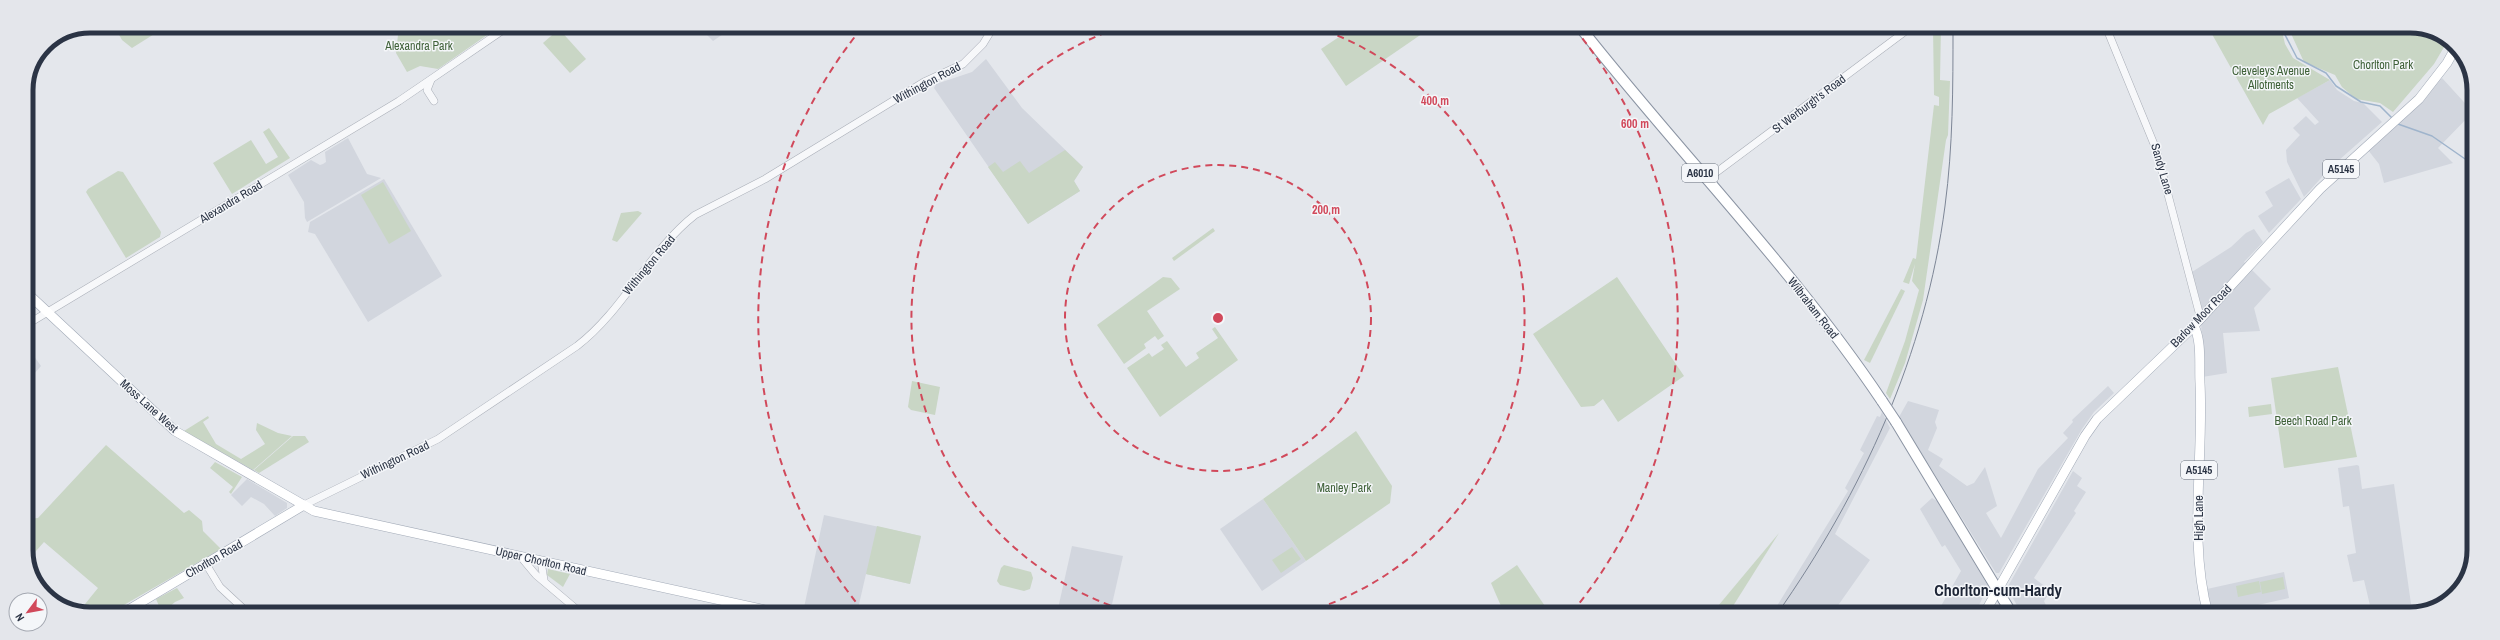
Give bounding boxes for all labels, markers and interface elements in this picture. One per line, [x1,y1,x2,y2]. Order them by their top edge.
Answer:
park label: Alexandra Park [384,38,453,54]
park label: Chorlton Park [2353,57,2413,73]
street label: Withington Road [891,59,963,107]
park label: Cleveleys Avenue Allotments [2232,63,2310,93]
street label: St Werburgh's Road [1769,71,1849,137]
text: 400 m [1421,93,1449,109]
text: 600 m [1621,116,1649,132]
street label: Sandy Lane [2147,142,2177,196]
road number: A5145 [2323,160,2359,178]
road number: A6010 [1682,164,1718,182]
street label: Alexandra Road [196,177,265,228]
text: 200 m [1312,202,1340,218]
street label: Withington Road [619,232,679,298]
street label: Wilbraham Road [1784,274,1842,342]
street label: Barlow Moor Road [2167,281,2235,351]
centre of rings [1211,311,1225,325]
street label: Moss Lane West [116,376,182,437]
park label: Beech Road Park [2274,413,2352,429]
street label: Withington Road [358,437,432,483]
road number: A5145 [2181,461,2217,479]
park label: Manley Park [1317,480,1371,496]
street label: High Lane [2191,495,2207,541]
street label: Chorlton Road [183,536,245,582]
street label: Upper Chorlton Road [494,543,588,579]
district label: Chorlton-cum-Hardy [1934,579,2062,601]
north arrow [8,592,48,632]
text: N [12,611,27,624]

